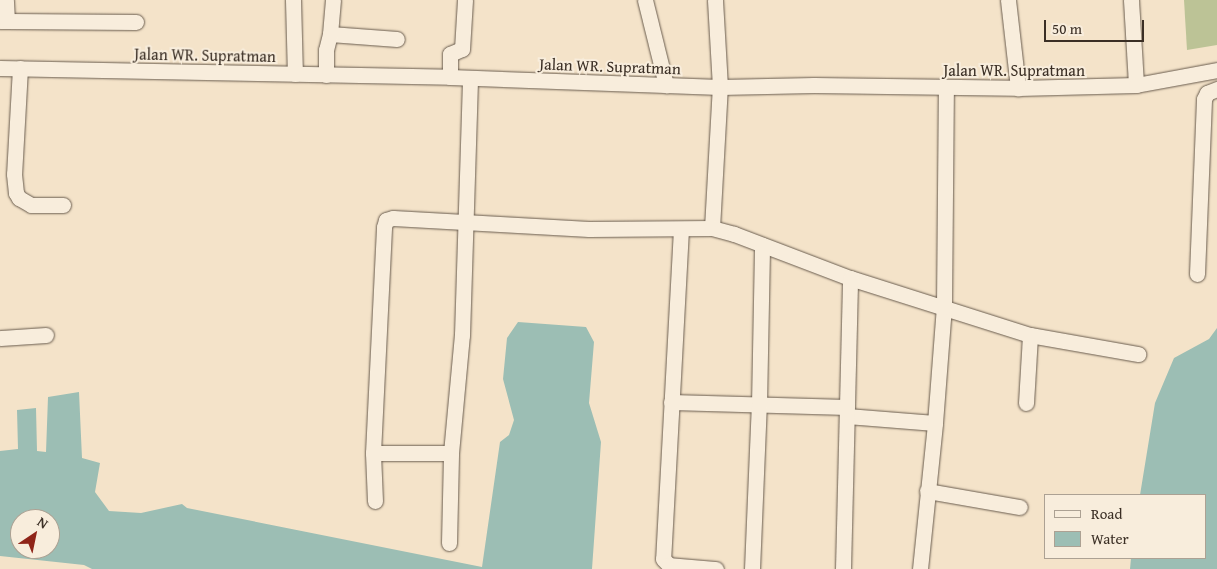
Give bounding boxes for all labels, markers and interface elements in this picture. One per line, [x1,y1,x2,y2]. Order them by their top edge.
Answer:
scale bar [1047,10,1147,42]
text: 50 m [1052,18,1082,39]
street label: Jalan WR. Supratman [134,44,276,66]
street label: Jalan WR. Supratman [539,54,681,78]
street label: Jalan WR. Supratman [943,60,1085,80]
legend [1044,494,1207,559]
text: Road [1091,503,1122,524]
north arrow [10,509,60,559]
text: N [33,511,52,533]
text: Water [1091,528,1129,549]

